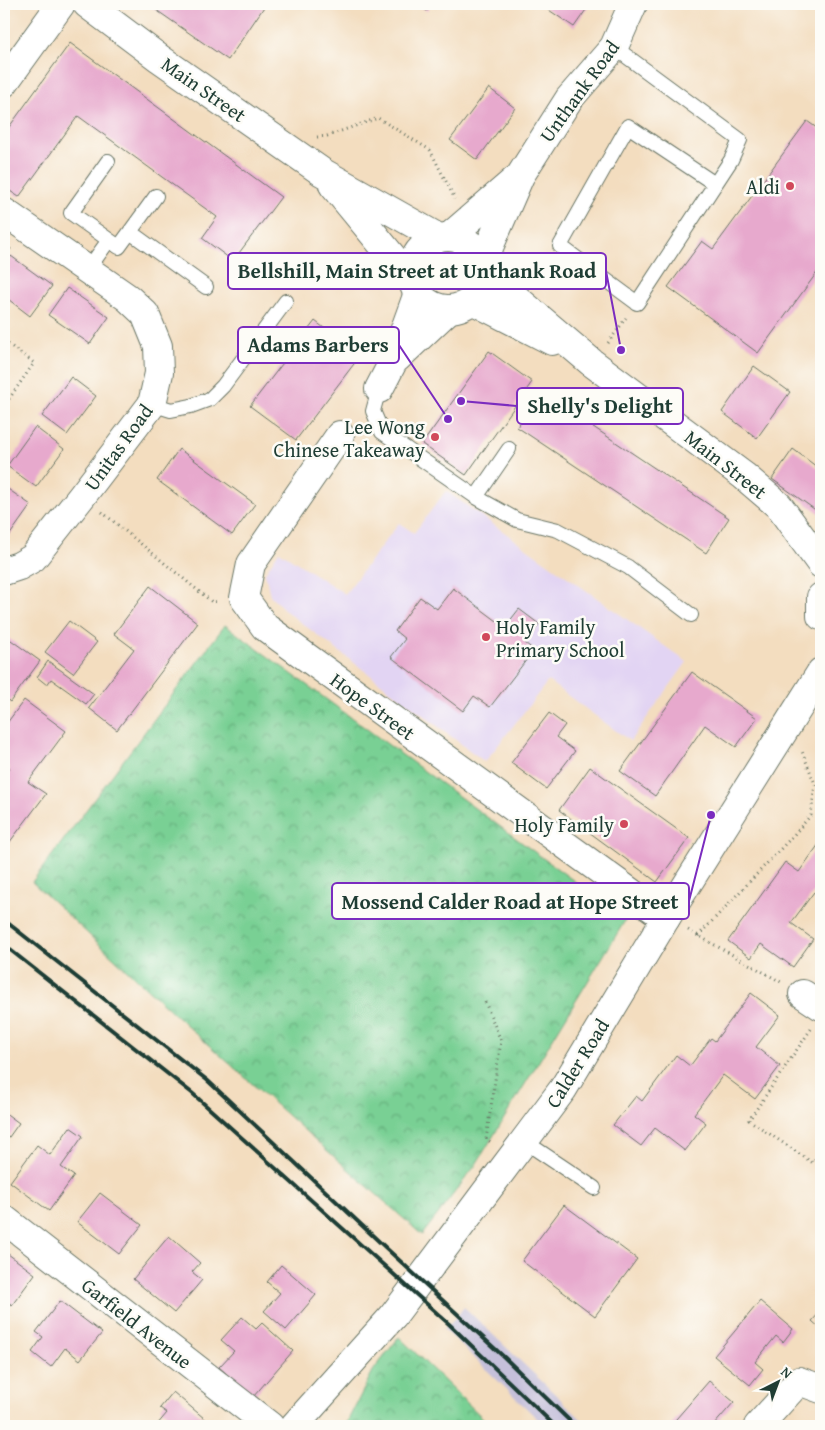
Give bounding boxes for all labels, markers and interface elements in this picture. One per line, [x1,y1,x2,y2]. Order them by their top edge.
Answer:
street label: Unthank Road [532,34,626,148]
street label: Main Street [156,49,252,129]
place label: Aldi [746,172,780,201]
marker: Aldi [784,180,796,192]
callout: Bellshill, Main Street at Unthank Road [228,253,606,289]
text: Bellshill, Main Street at Unthank Road [238,255,596,286]
callout: Adams Barbers [238,327,399,363]
text: Adams Barbers [247,329,389,360]
callout: Shelly's Delight [517,388,683,424]
text: Shelly's Delight [527,390,673,421]
street label: Unitas Road [77,397,160,496]
place label: Lee Wong Chinese Takeaway [273,412,425,464]
street label: Main Street [679,422,773,506]
marker: Lee Wong Chinese Takeaway [429,431,441,443]
place label: Holy Family Primary School [496,612,625,664]
marker: Holy Family Primary School [480,631,492,643]
street label: Hope Street [325,665,421,747]
place label: Holy Family [515,810,614,839]
marker: Holy Family [618,818,630,830]
callout: Mossend Calder Road at Hope Street [332,883,689,919]
text: Mossend Calder Road at Hope Street [342,886,679,917]
street label: Calder Road [538,1012,616,1113]
street label: Garfield Avenue [76,1271,198,1375]
north arrow [752,1358,802,1408]
text: N [777,1362,797,1383]

